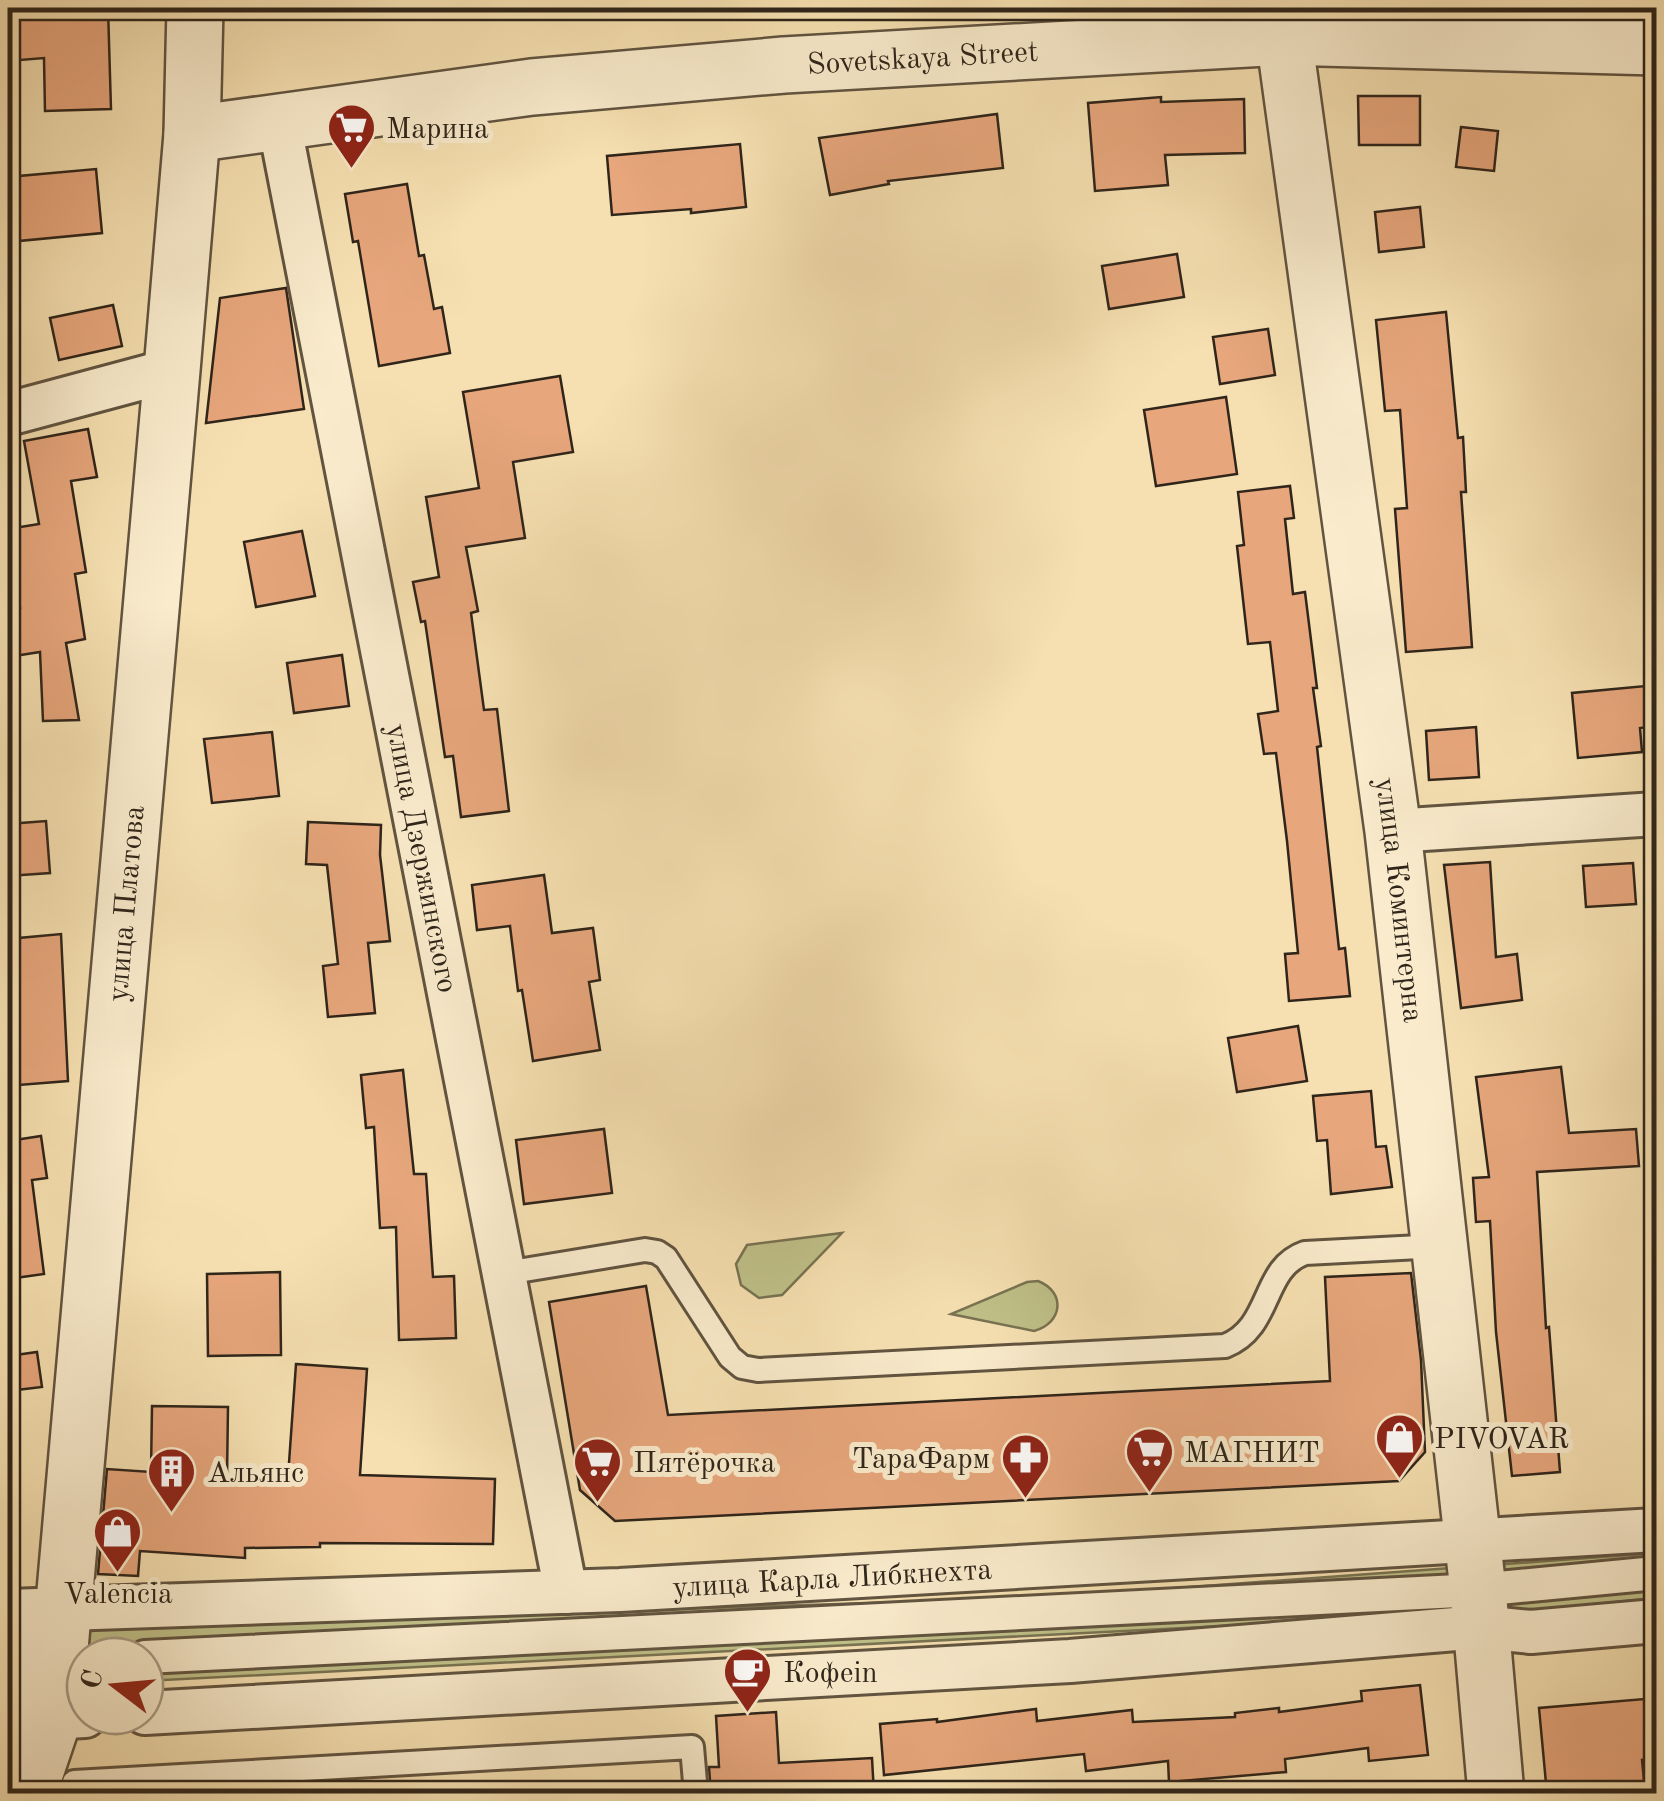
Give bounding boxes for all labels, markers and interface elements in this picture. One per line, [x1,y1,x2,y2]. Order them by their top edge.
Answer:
street label: Sovetskaya Street [806,38,1039,81]
supermarket icon: Марина [325,102,377,170]
place label: Марина [386,115,489,145]
street label: улица Дзержинского [380,721,462,996]
street label: улица Коминтерна [1369,776,1427,1024]
street label: улица Платова [104,804,151,1003]
shop icon: PIVOVAR [1373,1412,1425,1480]
place label: PIVOVAR [1434,1425,1569,1455]
supermarket icon: МАГНИТ [1123,1426,1175,1494]
pharmacy icon: ТараФарм [999,1432,1051,1500]
supermarket icon: Пятёрочка [572,1436,624,1504]
place label: МАГНИТ [1184,1439,1320,1469]
place label: ТараФарм [852,1445,990,1475]
building icon: Альянс [146,1446,198,1514]
place label: Пятёрочка [633,1449,776,1479]
place label: Альянс [207,1459,304,1489]
shop icon: Valencia [92,1506,144,1574]
street label: улица Карла Либкнехта [672,1555,993,1604]
place label: Valencia [63,1580,173,1610]
north arrow [65,1636,165,1736]
cafe icon: Кофеin [722,1646,774,1714]
place label: Кофеin [783,1659,878,1689]
text: С [77,1667,110,1693]

